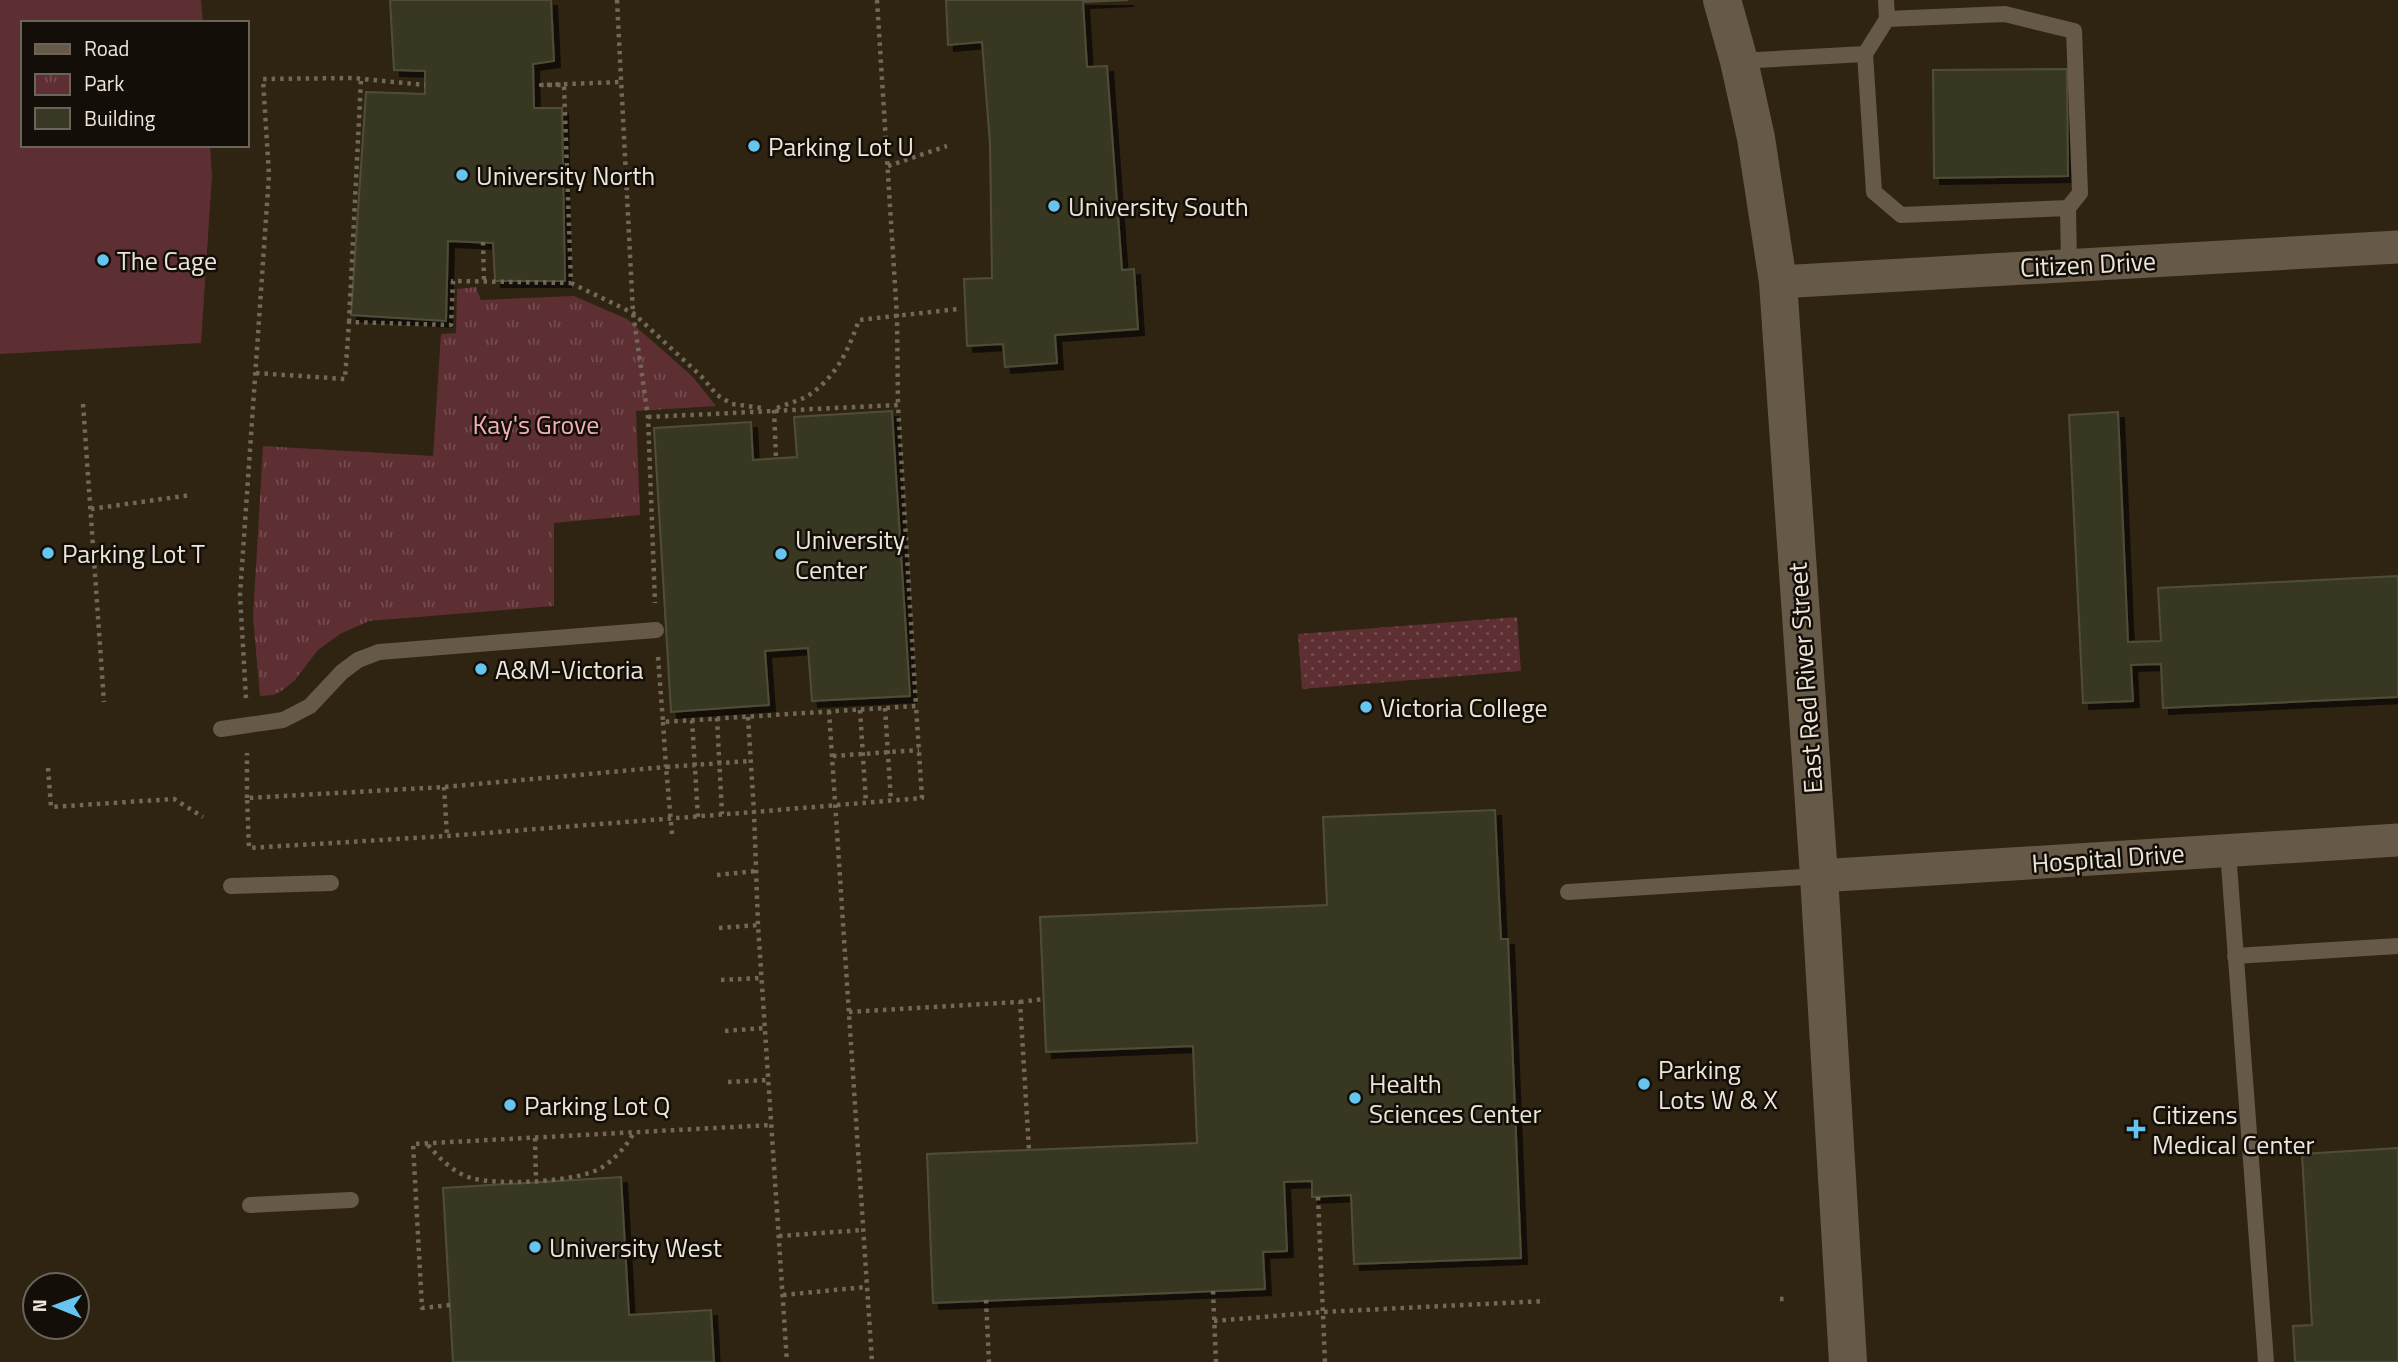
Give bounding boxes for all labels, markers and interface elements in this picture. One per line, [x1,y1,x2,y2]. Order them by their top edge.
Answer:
legend [21,21,248,147]
text: Road [84,32,129,64]
text: Park [84,67,124,99]
text: Building [84,102,156,134]
place label: Parking Lot U [768,127,914,166]
marker: Parking Lot U [746,138,762,154]
place label: University North [476,156,655,195]
marker: University North [454,167,470,183]
place label: University South [1068,187,1249,226]
marker: University South [1046,198,1062,214]
place label: The Cage [117,241,217,280]
street label: Citizen Drive [2019,241,2157,287]
marker: The Cage [95,252,111,268]
park label: Kay's Grove [473,405,599,444]
place label: University Center [795,520,905,589]
place label: Parking Lot T [62,534,205,573]
marker: Parking Lot T [40,545,56,561]
marker: University Center [773,546,789,562]
street label: East Red River Street [1777,561,1833,795]
place label: A&M-Victoria [495,650,644,689]
marker: A&M-Victoria [473,661,489,677]
place label: Victoria College [1380,688,1548,727]
marker: Victoria College [1358,699,1374,715]
street label: Hospital Drive [2030,833,2186,883]
place label: Parking Lots W & X [1658,1050,1778,1119]
place label: Health Sciences Center [1369,1064,1541,1133]
marker: Parking Lots W & X [1636,1076,1652,1092]
place label: Parking Lot Q [524,1086,670,1125]
marker: Health Sciences Center [1347,1090,1363,1106]
place label: Citizens Medical Center [2152,1095,2315,1164]
marker: Parking Lot Q [502,1097,518,1113]
marker: Citizens Medical Center [2126,1119,2146,1139]
place label: University West [549,1228,722,1267]
marker: University West [527,1239,543,1255]
north arrow [21,1271,91,1341]
text: N [24,1299,53,1313]

